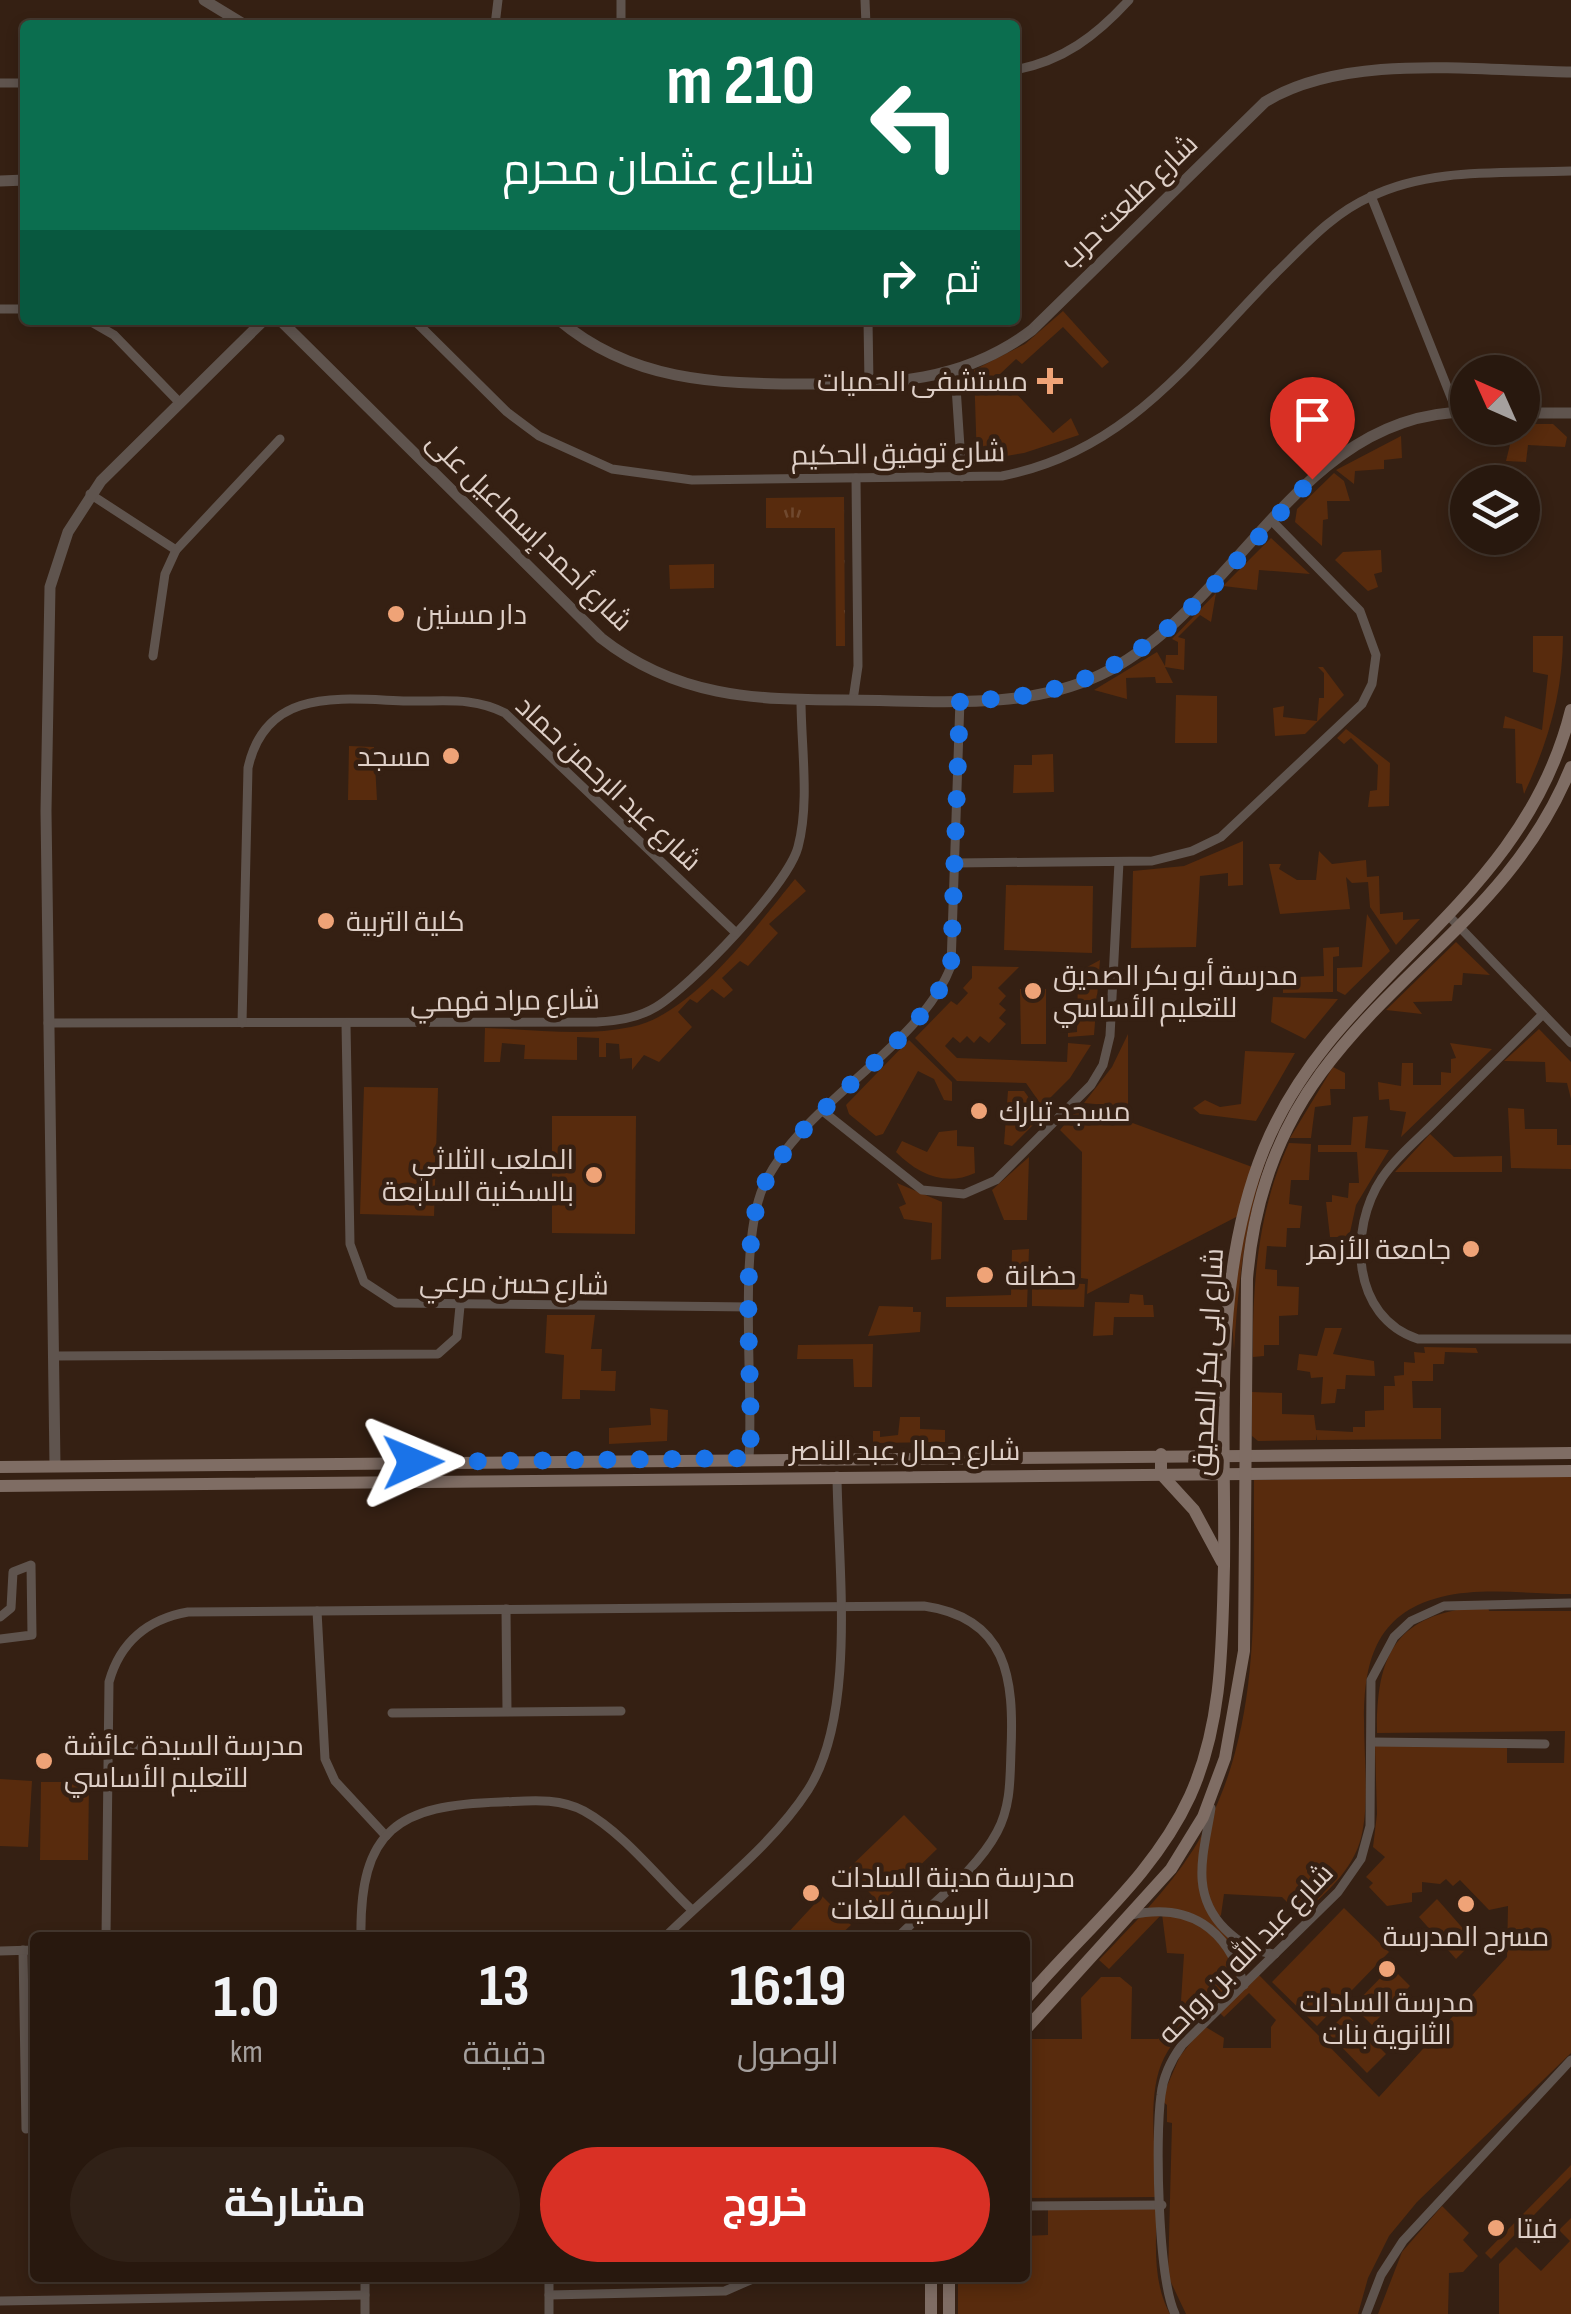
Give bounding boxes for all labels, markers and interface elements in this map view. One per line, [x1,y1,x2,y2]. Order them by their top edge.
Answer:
text: 210 m [666,40,815,124]
icon: left [850,60,980,190]
street label: شارع طلعت حرب [1053,128,1206,277]
text: شارع عثمان محرم [502,143,815,198]
icon: right [870,250,925,305]
text: ثم [945,258,980,303]
north arrow [1450,355,1540,445]
map controls [1450,355,1540,555]
place label: مستشفى الحميات [817,366,1028,399]
marker: مستشفى الحميات [1037,368,1063,394]
pin [1270,377,1355,480]
icon: arrive [1285,392,1340,447]
street label: شارع أحمد إسماعيل على [419,424,640,639]
street label: شارع توفيق الحكيم [791,436,1005,475]
button: layers [1450,465,1540,555]
place label: دار مسنين [416,599,527,632]
marker: دار مسنين [385,603,407,625]
street label: شارع عبد الرحمن حماد [508,690,707,879]
place label: مسجد [357,741,431,774]
marker: مسجد [440,745,462,767]
place label: كلية التربية [346,906,465,939]
marker: كلية التربية [315,910,337,932]
place label: مدرسة أبو بكر الصديق للتعليم الأساسي [1053,958,1298,1028]
marker: مدرسة أبو بكر الصديق للتعليم الأساسي [1022,980,1044,1002]
street label: شارع مراد فهمي [410,983,600,1024]
place label: مسجد تبارك [999,1096,1131,1129]
marker: مسجد تبارك [968,1100,990,1122]
place label: الملعب الثلاثي بالسكنية السابعة [382,1144,574,1209]
marker: الملعب الثلاثي بالسكنية السابعة [583,1164,605,1186]
place label: جامعة الأزهر [1305,1234,1451,1267]
marker: جامعة الأزهر [1460,1238,1482,1260]
street label: شارع ابى بكر الصديق [1186,1247,1232,1477]
place label: حضانة [1005,1260,1076,1293]
marker: حضانة [974,1264,996,1286]
street label: شارع حسن مرعي [419,1266,609,1307]
position arrow [361,1410,465,1514]
street label: شارع جمال عبد الناصر [788,1435,1020,1469]
place label: مدرسة السيدة عائشة للتعليم الأساسي [64,1730,304,1798]
marker: مدرسة السيدة عائشة للتعليم الأساسي [33,1750,55,1772]
street label: شارع عبد الله بن رواحه [1149,1855,1341,2052]
place label: مدرسة مدينة السادات الرسمية للغات [831,1862,1075,1927]
marker: مدرسة مدينة السادات الرسمية للغات [800,1882,822,1904]
marker: مسرح المدرسة [1455,1893,1477,1915]
place label: مسرح المدرسة [1383,1921,1549,1955]
text: 13 [479,1951,530,2023]
text: 16:19 [729,1951,847,2023]
marker: مدرسة السادات الثانوية بنات [1376,1958,1398,1980]
text: 1.0 [213,1962,279,2034]
place label: مدرسة السادات الثانوية بنات [1300,1987,1474,2052]
text: km [230,2033,263,2072]
text: دقيقة [463,2035,546,2074]
text: الوصول [737,2035,839,2074]
button: مشاركة [70,2147,520,2262]
button: خروج [540,2147,990,2262]
place label: فيتا [1516,2213,1558,2246]
marker: فيتا [1485,2217,1507,2239]

